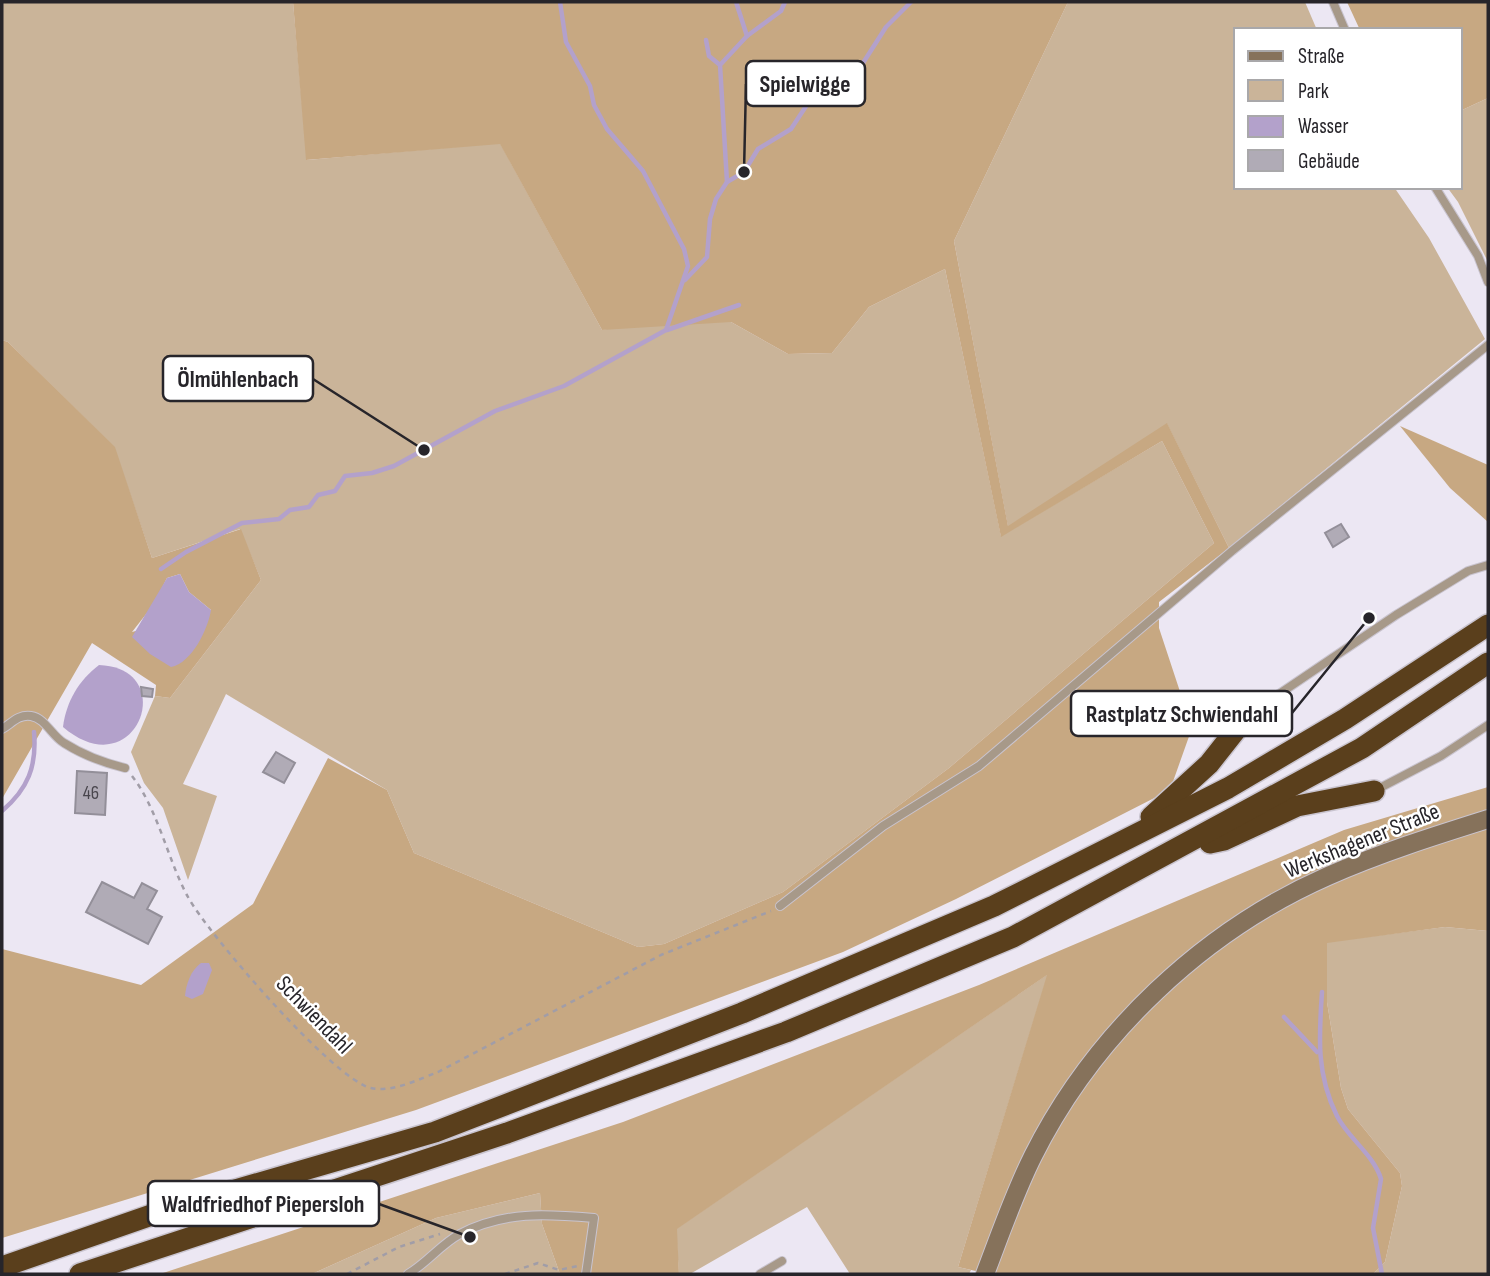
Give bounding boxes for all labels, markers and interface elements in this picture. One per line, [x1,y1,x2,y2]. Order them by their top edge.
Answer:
legend [1234,28,1462,189]
text: Straße [1298,44,1344,69]
callout: Spielwigge [746,61,865,106]
text: Spielwigge [759,70,851,99]
text: Park [1298,79,1329,104]
text: Wasser [1298,114,1349,139]
text: Gebäude [1298,149,1360,174]
callout: Ölmühlenbach [163,356,313,401]
text: Ölmühlenbach [177,365,299,394]
callout: Rastplatz Schwiendahl [1071,691,1292,736]
text: Rastplatz Schwiendahl [1086,700,1278,729]
house number: 46 [83,782,99,805]
street label: Werkshagener Straße [1281,797,1443,885]
street label: Schwiendahl [270,970,358,1060]
callout: Waldfriedhof Piepersloh [148,1181,379,1226]
text: Waldfriedhof Piepersloh [161,1190,365,1219]

